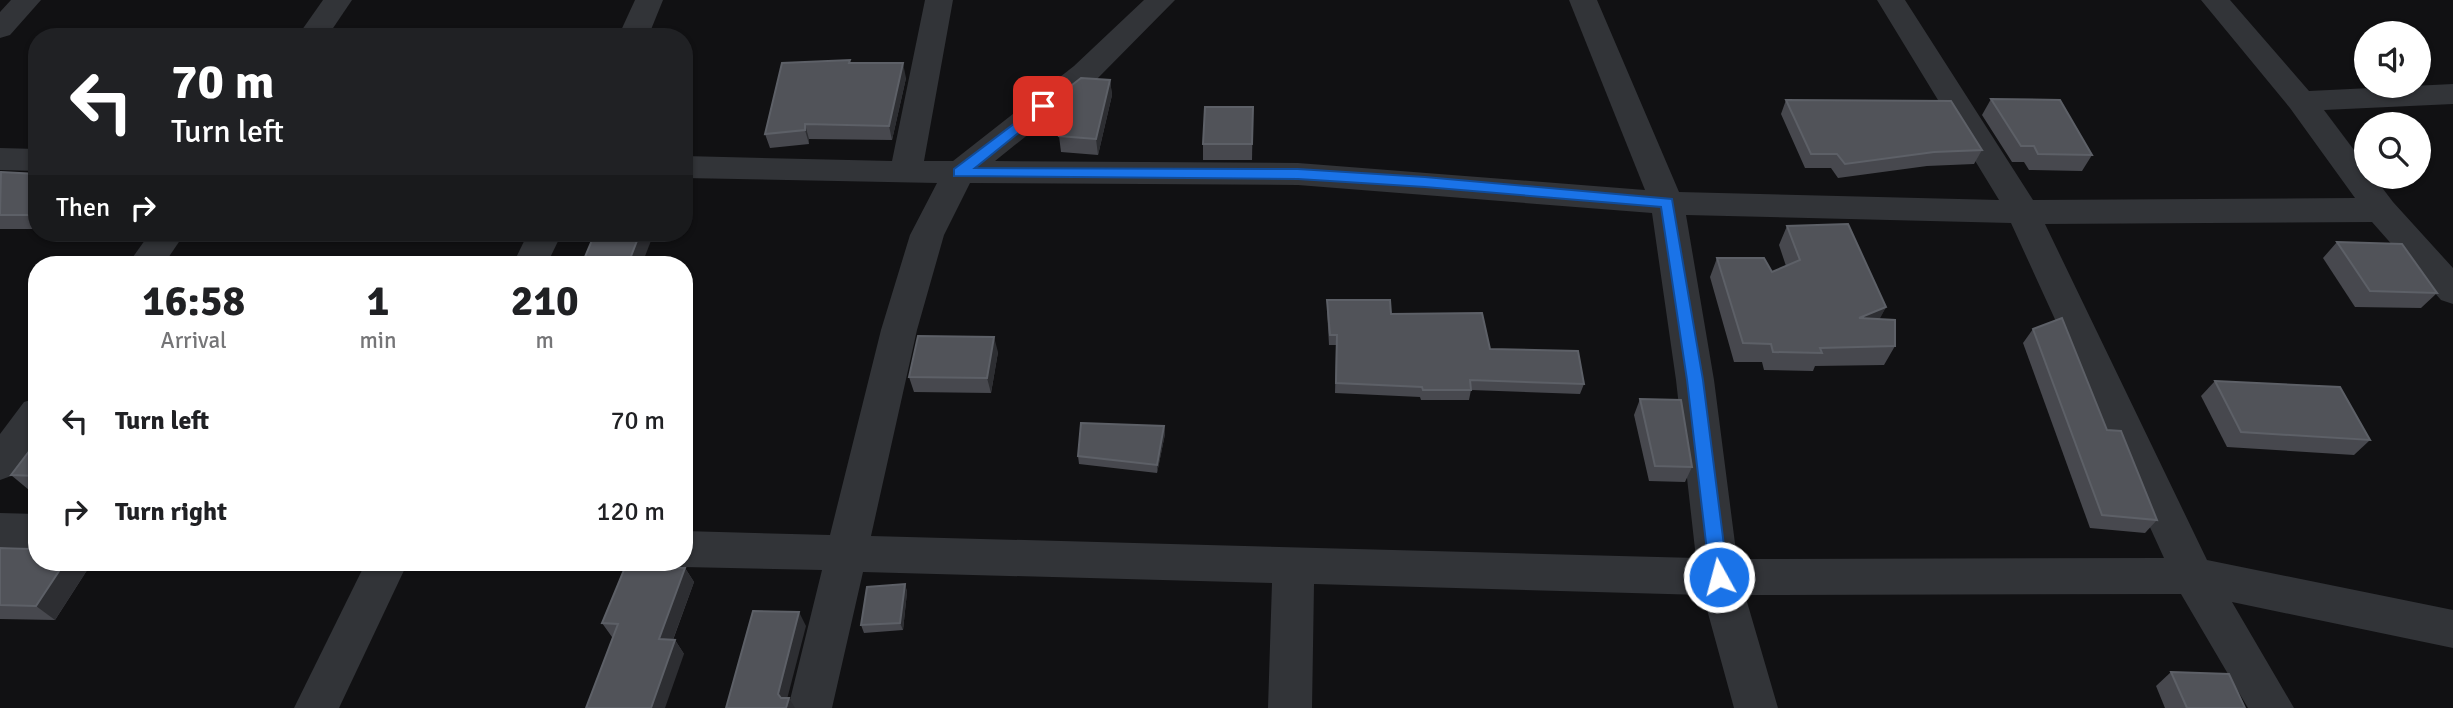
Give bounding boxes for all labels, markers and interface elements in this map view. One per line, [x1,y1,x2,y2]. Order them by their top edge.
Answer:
map controls [2354,21,2431,189]
button: sound [2354,21,2431,98]
text: 70 m [171,52,274,112]
icon: left [56,56,147,147]
pin [1013,76,1073,136]
icon: arrive [1024,87,1062,125]
text: Turn left [171,112,284,151]
button: search [2354,112,2431,189]
icon: right [124,189,162,227]
text: Then [56,192,110,224]
text: 16:58 [142,276,245,327]
text: 1 [367,276,389,327]
text: 210 [511,276,579,327]
text: Arrival [161,326,227,355]
text: min [359,326,397,355]
text: m [536,326,554,355]
icon: left [56,402,94,440]
text: Turn left [115,405,209,437]
text: 70 m [610,405,665,437]
icon: right [56,493,94,531]
text: Turn right [115,496,227,528]
text: 120 m [596,496,665,528]
position arrow [1682,540,1756,614]

